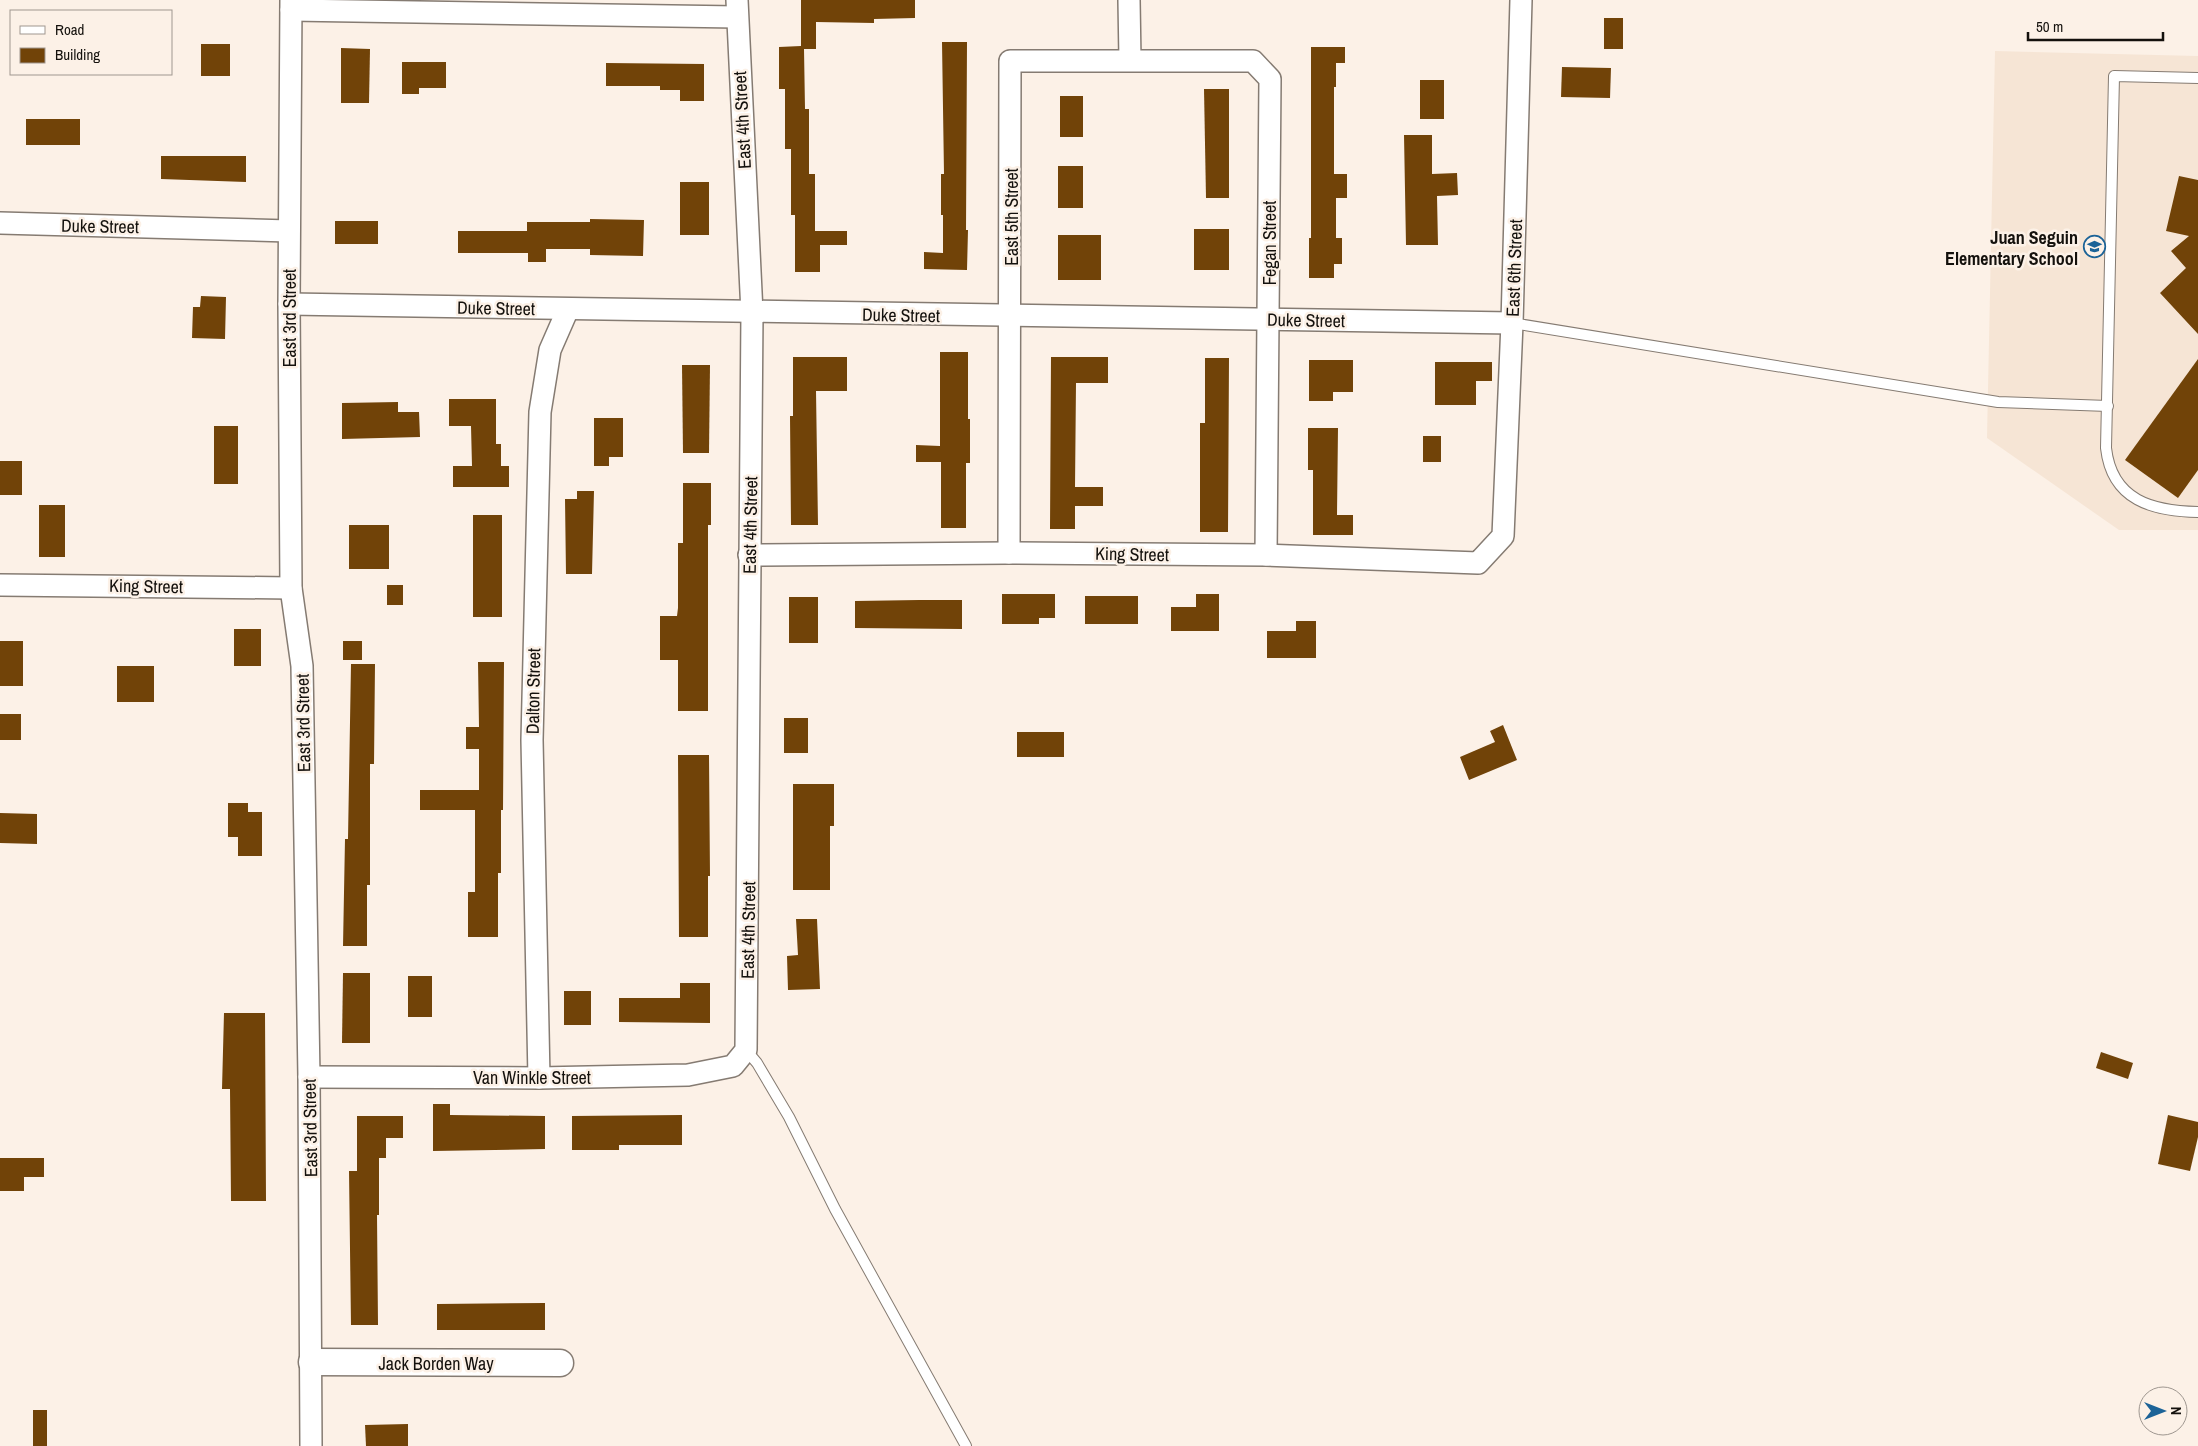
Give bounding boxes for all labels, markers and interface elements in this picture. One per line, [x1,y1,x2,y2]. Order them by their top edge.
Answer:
legend [10,10,172,75]
scale bar [2028,10,2163,42]
text: 50 m [2036,16,2063,37]
text: Road [55,19,84,40]
text: Building [55,44,100,65]
street label: East 4th Street [727,71,757,169]
street label: East 5th Street [999,168,1024,266]
street label: Fegan Street [1257,201,1282,285]
street label: Duke Street [61,213,139,239]
street label: East 6th Street [1500,219,1528,317]
place label: Juan Seguin Elementary School [1945,225,2078,271]
school or university icon: Juan Seguin Elementary School [2082,235,2106,259]
street label: East 3rd Street [277,269,302,367]
street label: Duke Street [457,295,535,321]
street label: Duke Street [862,302,940,328]
street label: Duke Street [1267,307,1345,333]
street label: East 4th Street [737,476,763,574]
street label: King Street [1095,541,1169,567]
street label: King Street [109,573,183,599]
street label: Dalton Street [520,648,546,734]
street label: East 3rd Street [290,674,316,772]
street label: East 4th Street [735,881,761,979]
street label: Van Winkle Street [473,1065,591,1090]
street label: East 3rd Street [297,1079,323,1177]
street label: Jack Borden Way [378,1351,494,1376]
north arrow [2138,1386,2188,1436]
text: N [2167,1407,2185,1415]

